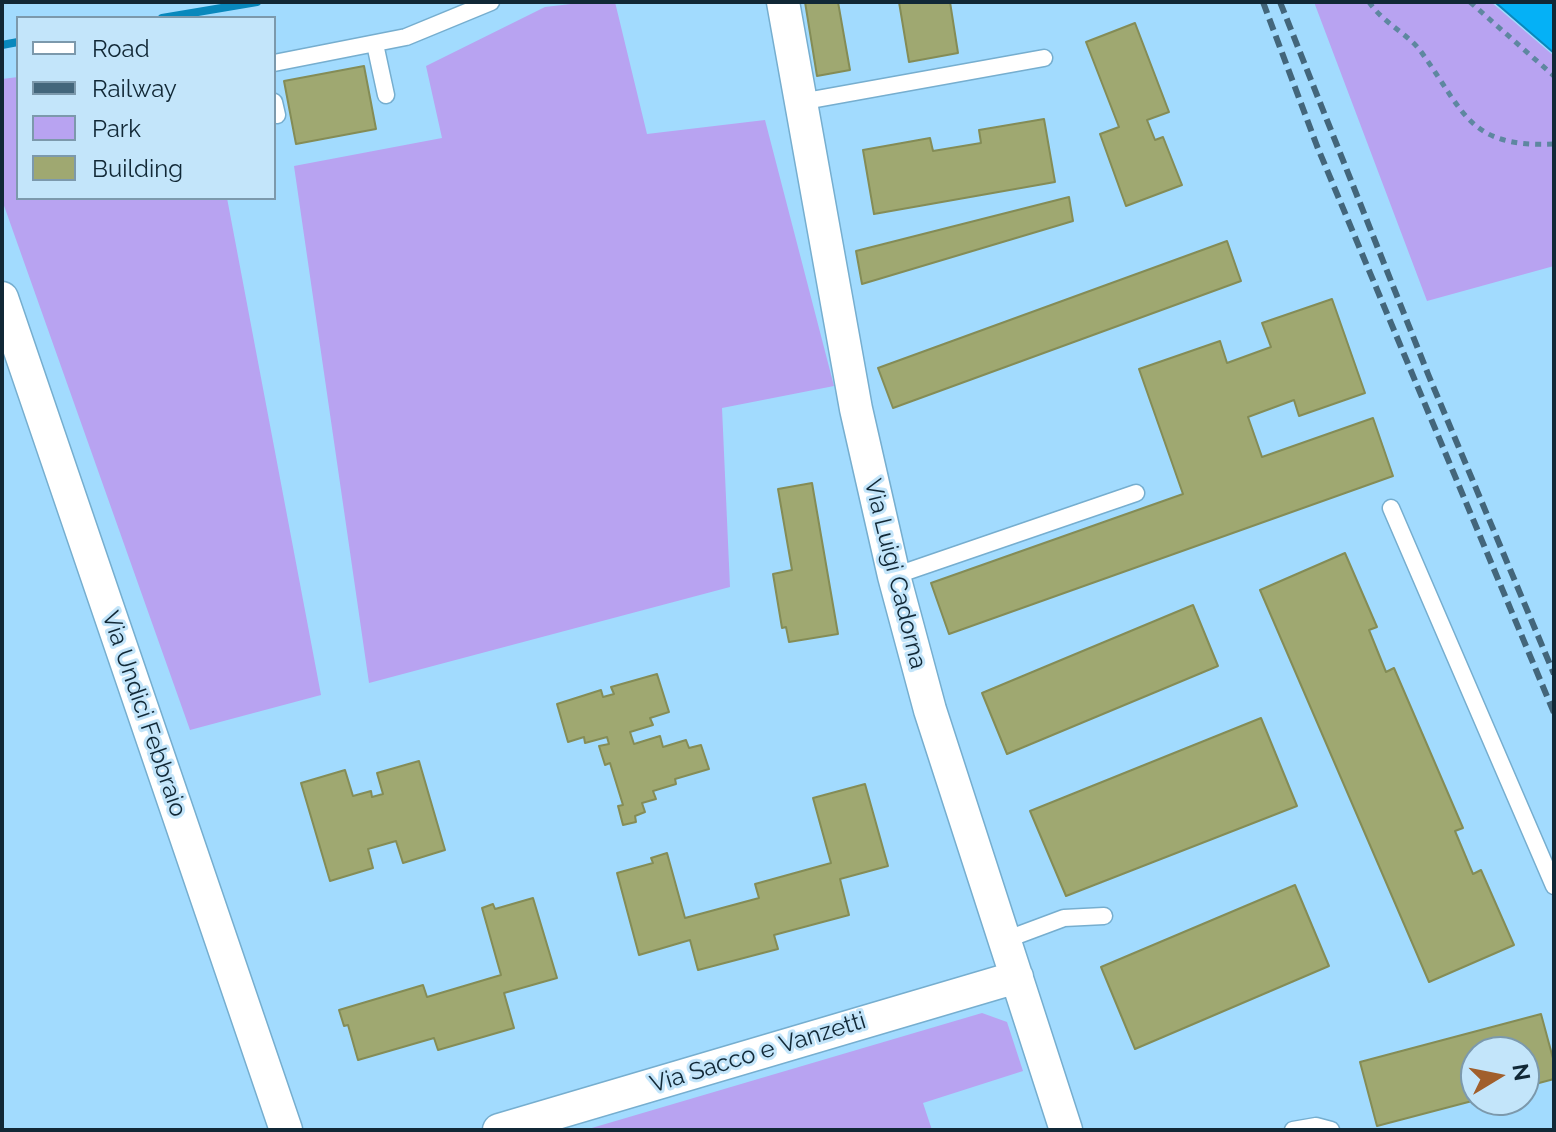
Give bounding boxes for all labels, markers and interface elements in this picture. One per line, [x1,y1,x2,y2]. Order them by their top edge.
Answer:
legend [16,16,276,200]
text: Road [92,34,150,63]
text: Railway [92,74,177,103]
text: Park [92,114,141,143]
text: Building [92,154,183,183]
street label: Via Luigi Cadorna [857,476,933,672]
street label: Via Undici Febbraio [95,607,193,821]
street label: Via Sacco e Vanzetti [647,1006,869,1100]
north arrow [1460,1036,1540,1116]
text: N [1507,1062,1536,1083]

